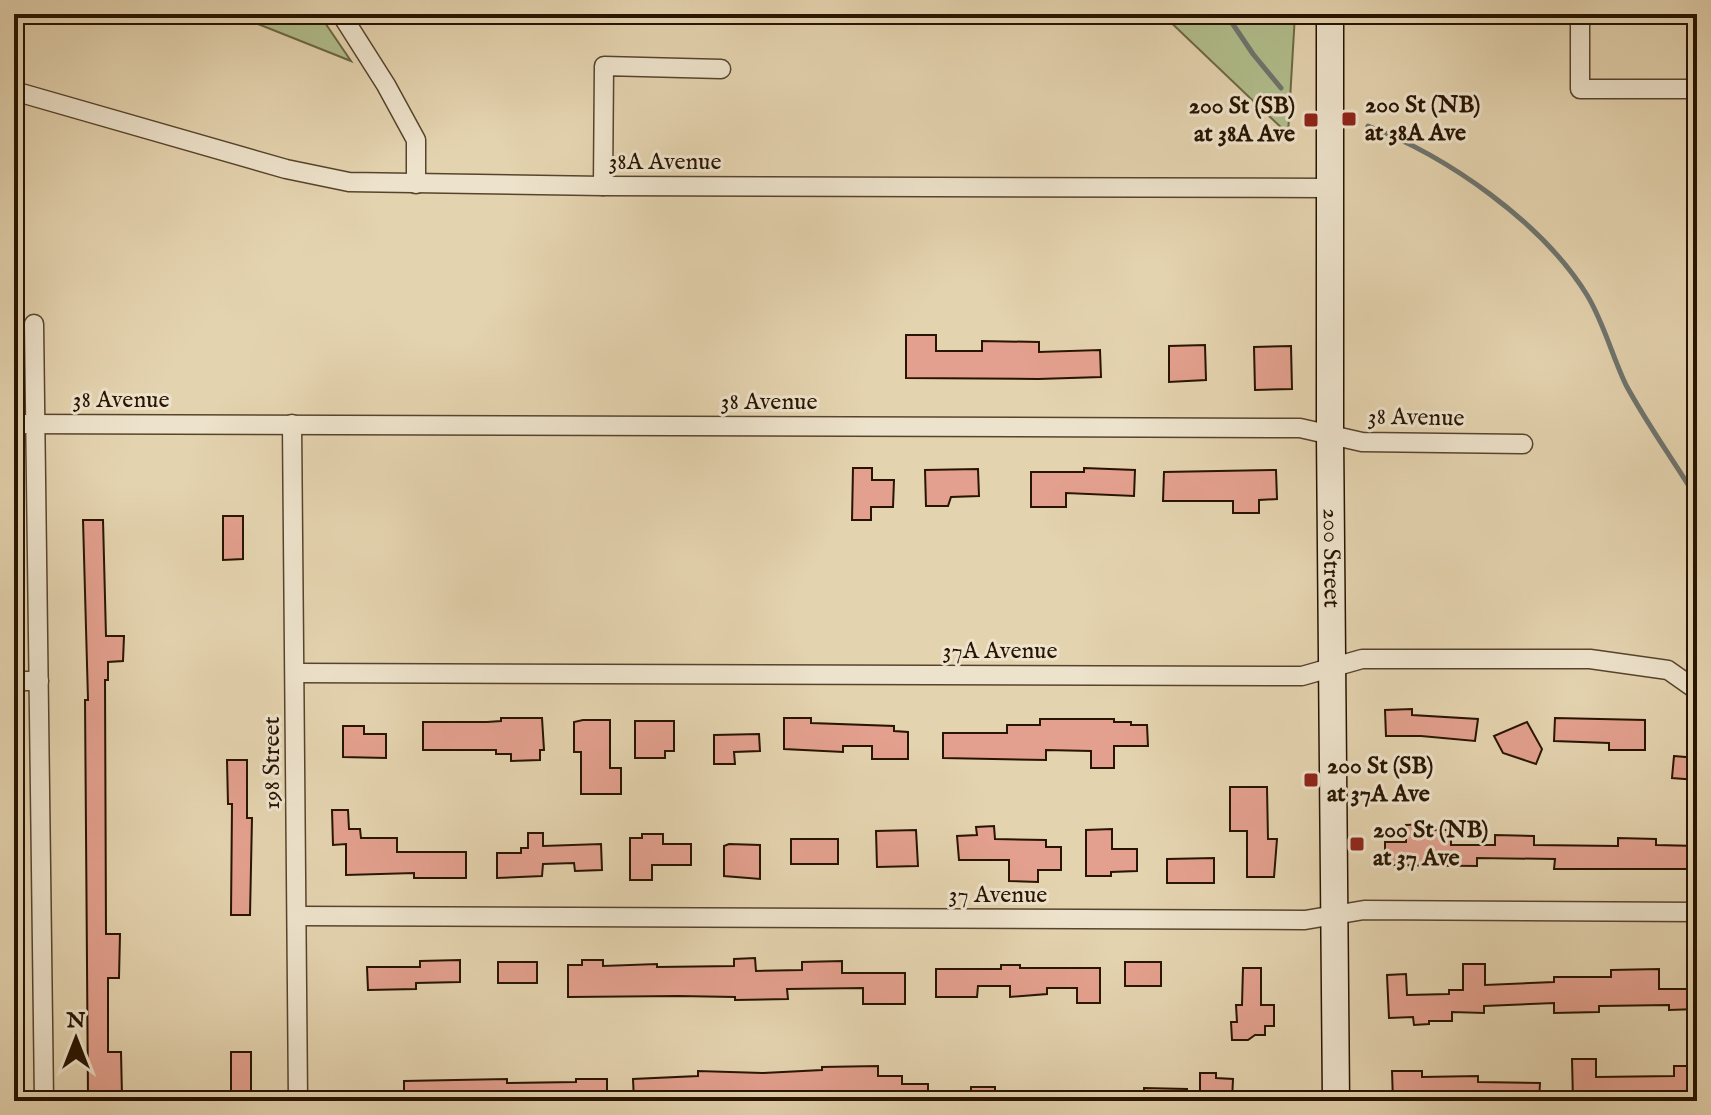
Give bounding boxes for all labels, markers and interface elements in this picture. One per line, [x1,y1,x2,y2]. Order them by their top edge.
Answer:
place label: 200 St (NB) at 38A Ave [1365,90,1480,149]
place label: 200 St (SB) at 38A Ave [1189,91,1295,150]
marker: 200 St (NB) at 38A Ave [1340,110,1358,128]
marker: 200 St (SB) at 38A Ave [1302,111,1320,129]
street label: 38A Avenue [608,147,722,178]
street label: 38 Avenue [73,385,169,416]
street label: 38 Avenue [721,387,817,418]
street label: 38 Avenue [1367,402,1465,434]
street label: 200 Street [1315,508,1347,608]
street label: 37A Avenue [943,636,1057,667]
street label: 198 Street [257,716,288,810]
place label: 200 St (SB) at 37A Ave [1327,751,1433,810]
marker: 200 St (SB) at 37A Ave [1302,771,1320,789]
place label: 200 St (NB) at 37 Ave [1373,815,1488,874]
marker: 200 St (NB) at 37 Ave [1348,835,1366,853]
street label: 37 Avenue [949,880,1047,911]
north arrow [36,999,116,1079]
text: N [65,1007,86,1035]

